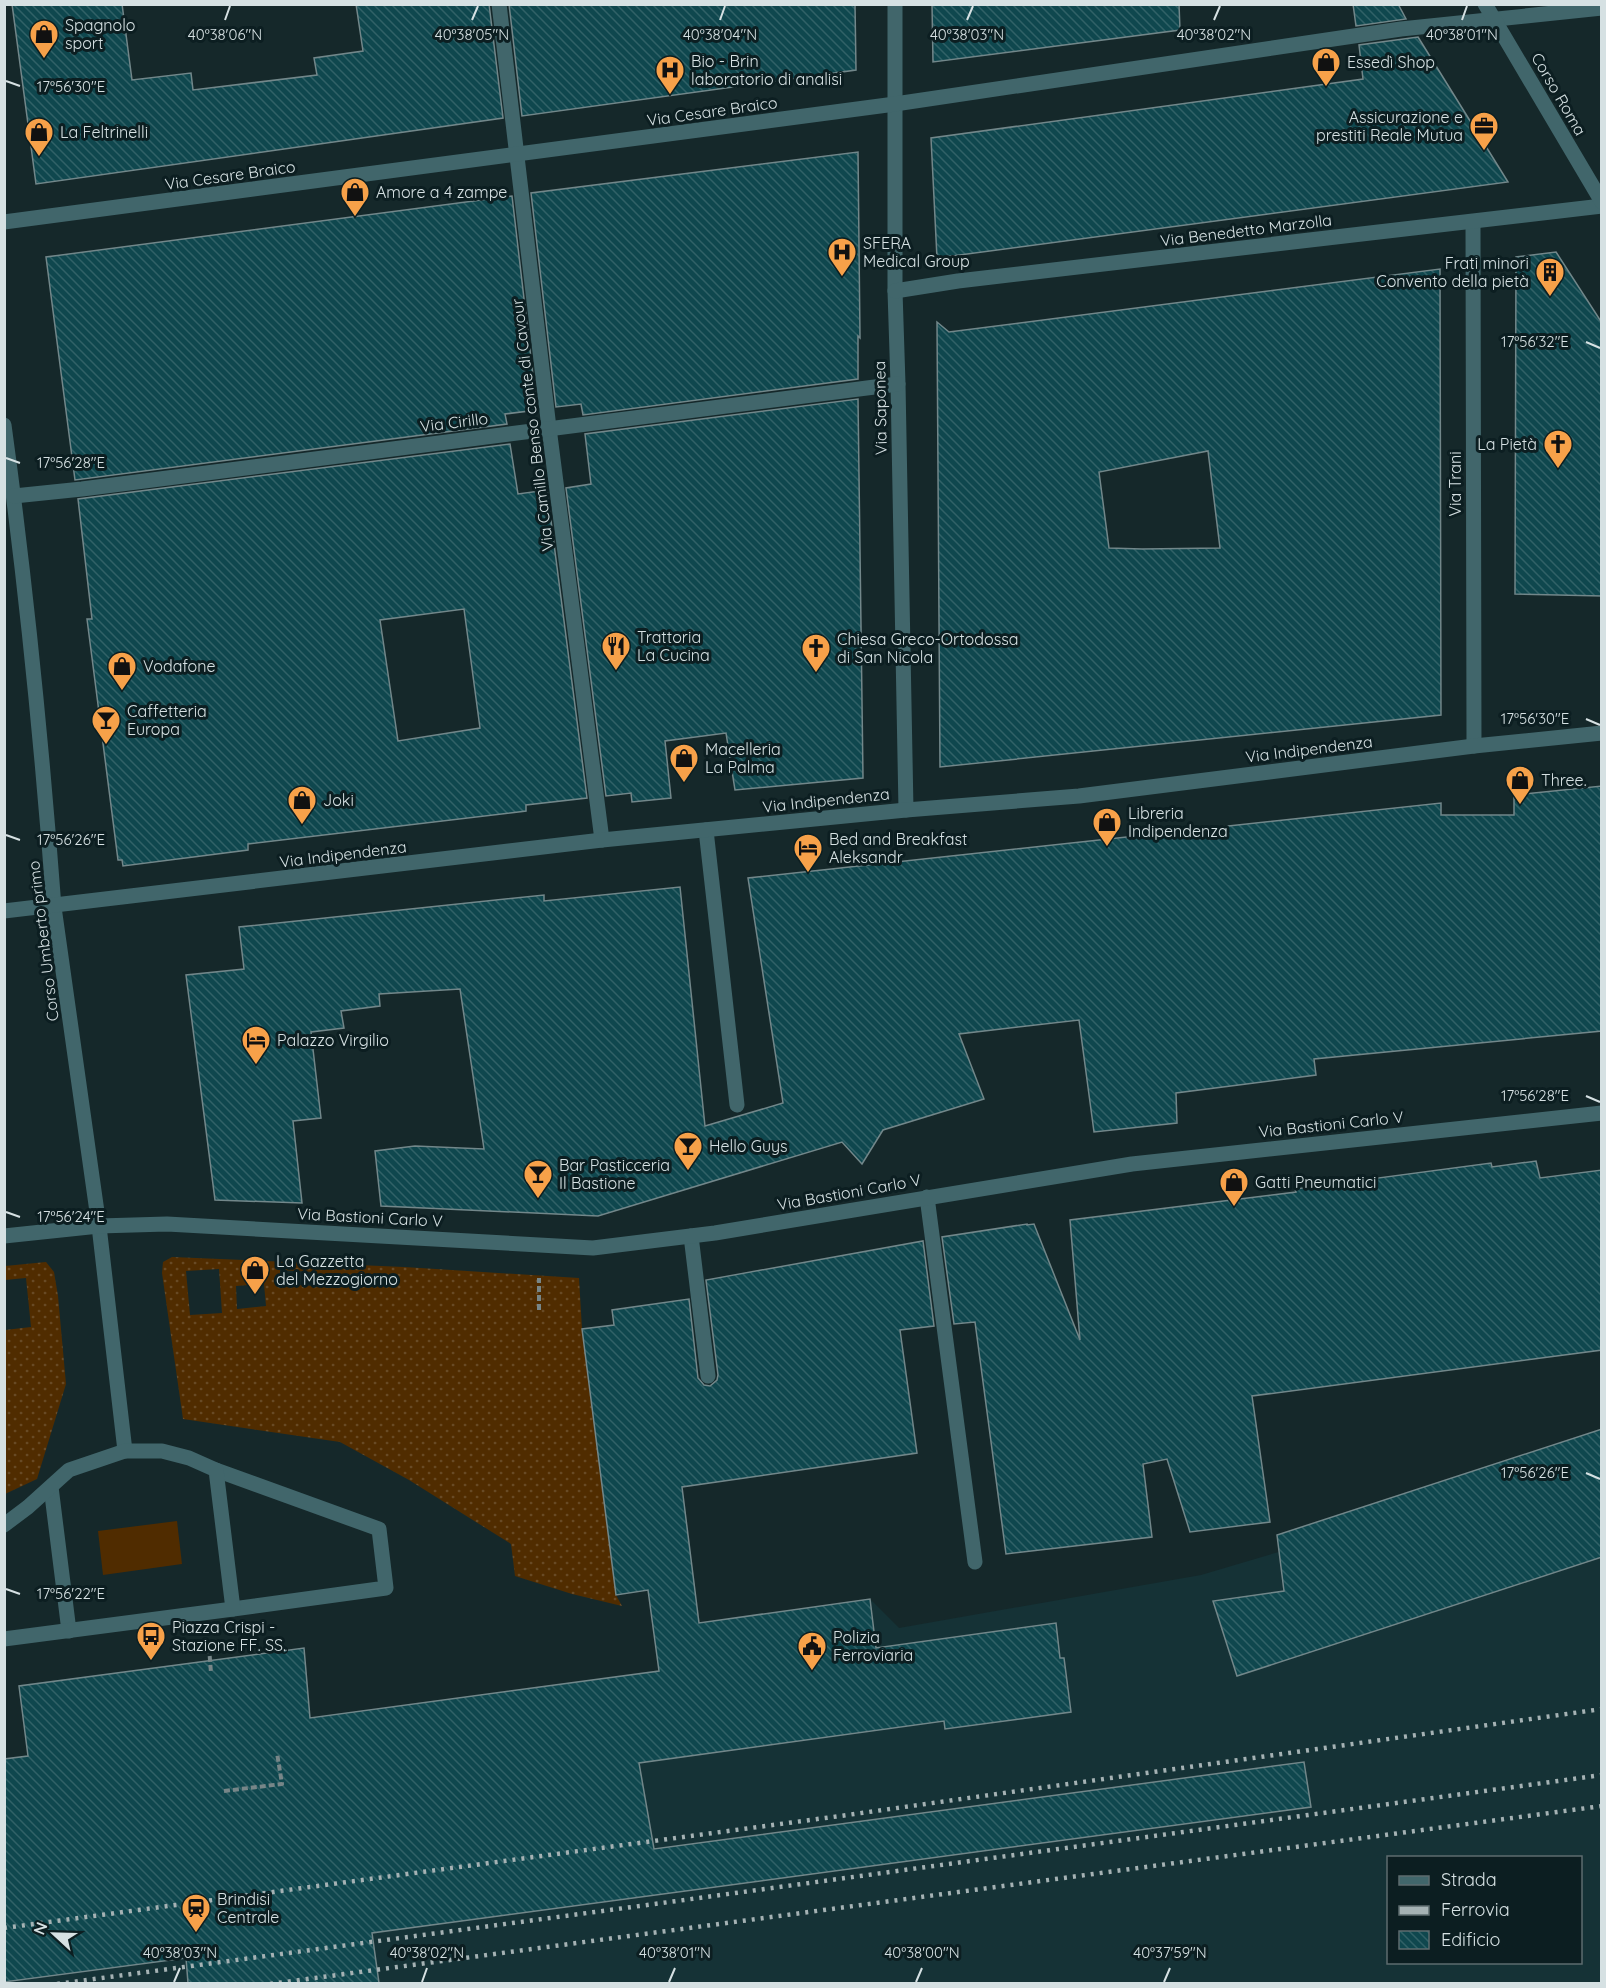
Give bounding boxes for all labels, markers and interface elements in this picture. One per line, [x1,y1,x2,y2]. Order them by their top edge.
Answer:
place label: Spagnolo sport [65,15,135,53]
shop icon: Spagnolo sport [28,18,60,60]
text: 40°38'06"N [188,25,262,44]
text: 40°38'05"N [435,25,509,44]
text: 40°38'04"N [683,25,757,44]
text: 40°38'03"N [930,25,1004,44]
text: 40°38'02"N [1177,25,1251,44]
text: 40°38'01"N [1426,25,1498,44]
shop icon: Essedì Shop [1310,46,1342,88]
street label: Corso Roma [1527,49,1591,139]
place label: Bio - Brin laboratorio di analisi [691,51,842,89]
place label: Essedì Shop [1347,52,1435,72]
hospital icon: Bio - Brin laboratorio di analisi [654,54,686,96]
text: 17°56'30"E [37,77,105,96]
street label: Via Cesare Braico [645,92,779,130]
place label: Assicurazione e prestiti Reale Mutua [1316,107,1463,145]
office icon: Assicurazione e prestiti Reale Mutua [1468,110,1500,152]
shop icon: La Feltrinelli [23,116,55,158]
place label: La Feltrinelli [60,122,148,142]
street label: Via Cesare Braico [163,156,297,194]
shop icon: Amore a 4 zampe [339,176,371,218]
place label: Amore a 4 zampe [376,182,507,202]
street label: Via Benedetto Marzolla [1159,210,1333,250]
place label: SFERA Medical Group [863,233,970,271]
hospital icon: SFERA Medical Group [826,236,858,278]
place label: Frati minori Convento della pietà [1376,253,1529,291]
building icon: Frati minori Convento della pietà [1534,256,1566,298]
street label: Via Camillo Benso conte di Cavour [507,298,557,552]
text: 17°56'32"E [1501,332,1569,351]
street label: Via Saponea [869,361,891,455]
street label: Via Cirillo [419,408,489,436]
church icon: La Pietà [1542,428,1574,470]
place label: La Pietà [1477,434,1537,454]
street label: Via Trani [1445,451,1465,517]
text: 17°56'28"E [37,453,105,472]
place label: Trattoria La Cucina [637,627,710,665]
place label: Chiesa Greco-Ortodossa di San Nicola [837,629,1018,667]
restaurant icon: Trattoria La Cucina [600,630,632,672]
church icon: Chiesa Greco-Ortodossa di San Nicola [800,632,832,674]
shop icon: Vodafone [106,650,138,692]
place label: Vodafone [143,656,215,676]
place label: Caffetteria Europa [127,701,207,739]
bar icon: Caffetteria Europa [90,704,122,746]
text: 17°56'30"E [1501,709,1569,728]
street label: Via Indipendenza [1244,731,1374,767]
place label: Macelleria La Palma [705,739,781,777]
shop icon: Macelleria La Palma [668,742,700,784]
shop icon: Three. [1504,764,1536,806]
place label: Three. [1541,770,1587,790]
street label: Via Indipendenza [761,783,891,817]
shop icon: Joki [286,784,318,826]
place label: Joki [323,790,354,810]
place label: Libreria Indipendenza [1128,803,1228,841]
shop icon: Libreria Indipendenza [1091,806,1123,848]
place label: Bed and Breakfast Aleksandr [829,829,967,867]
text: 17°56'26"E [37,830,105,849]
hotel icon: Bed and Breakfast Aleksandr [792,832,824,874]
street label: Via Indipendenza [278,836,408,872]
street label: Corso Umberto primo [23,860,63,1022]
hotel icon: Palazzo Virgilio [240,1024,272,1066]
place label: Palazzo Virgilio [277,1030,389,1050]
text: 17°56'28"E [1501,1086,1569,1105]
street label: Via Bastioni Carlo V [1257,1106,1405,1142]
bar icon: Hello Guys [672,1130,704,1172]
place label: Hello Guys [709,1136,787,1156]
place label: Bar Pasticceria Il Bastione [559,1155,670,1193]
bar icon: Bar Pasticceria Il Bastione [522,1158,554,1200]
shop icon: Gatti Pneumatici [1218,1166,1250,1208]
street label: Via Bastioni Carlo V [775,1169,923,1215]
place label: Gatti Pneumatici [1255,1172,1376,1192]
street label: Via Bastioni Carlo V [297,1203,444,1231]
text: 17°56'24"E [37,1207,105,1226]
place label: La Gazzetta del Mezzogiorno [276,1251,398,1289]
shop icon: La Gazzetta del Mezzogiorno [239,1254,271,1296]
text: 17°56'26"E [1501,1463,1569,1482]
text: 17°56'22"E [37,1584,105,1603]
place label: Piazza Crispi - Stazione FF. SS. [172,1617,286,1655]
bus stop icon: Piazza Crispi - Stazione FF. SS. [135,1620,167,1662]
place label: Polizia Ferroviaria [833,1627,913,1665]
public building icon: Polizia Ferroviaria [796,1630,828,1672]
legend [1387,1856,1582,1964]
text: Strada [1441,1868,1497,1891]
place label: Brindisi Centrale [217,1889,279,1927]
station icon: Brindisi Centrale [180,1892,212,1934]
text: Ferrovia [1441,1898,1510,1921]
north arrow [24,1904,84,1964]
text: N [29,1919,52,1938]
text: Edificio [1441,1928,1500,1951]
text: 40°38'03"N [143,1943,217,1962]
text: 40°38'02"N [390,1943,464,1962]
text: 40°38'01"N [639,1943,711,1962]
text: 40°38'00"N [884,1943,960,1962]
text: 40°37'59"N [1133,1943,1207,1962]

